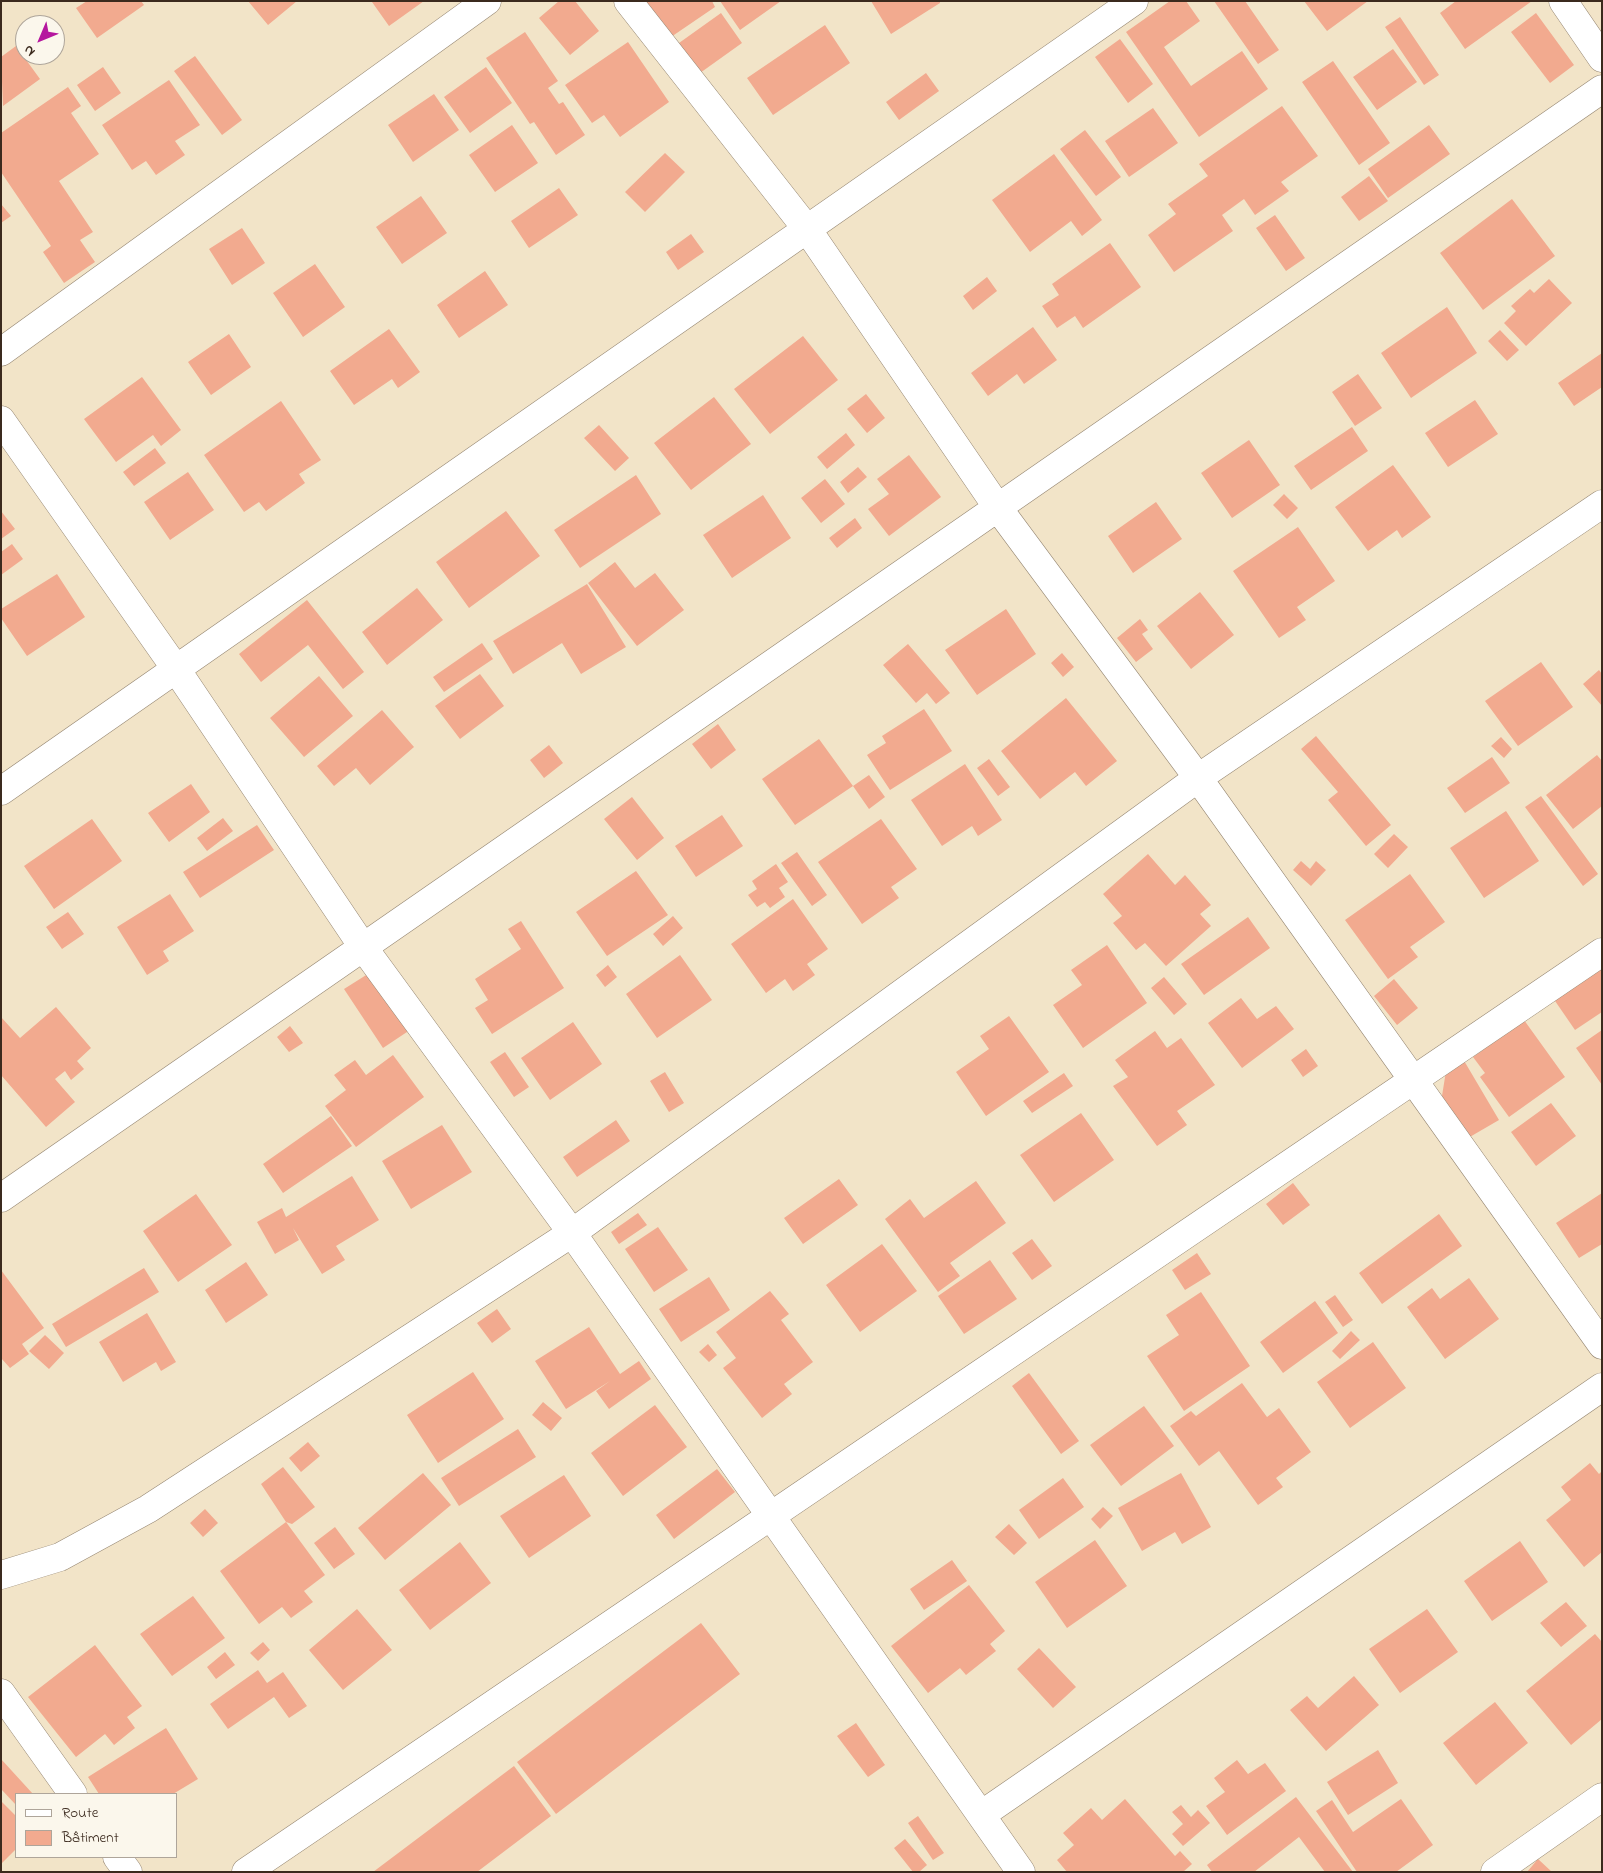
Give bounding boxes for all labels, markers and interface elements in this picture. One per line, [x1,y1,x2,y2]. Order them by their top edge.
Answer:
north arrow [15,15,65,65]
text: N [19,39,41,61]
legend [15,1793,178,1858]
text: Route [62,1802,98,1824]
text: Bâtiment [62,1827,119,1849]

